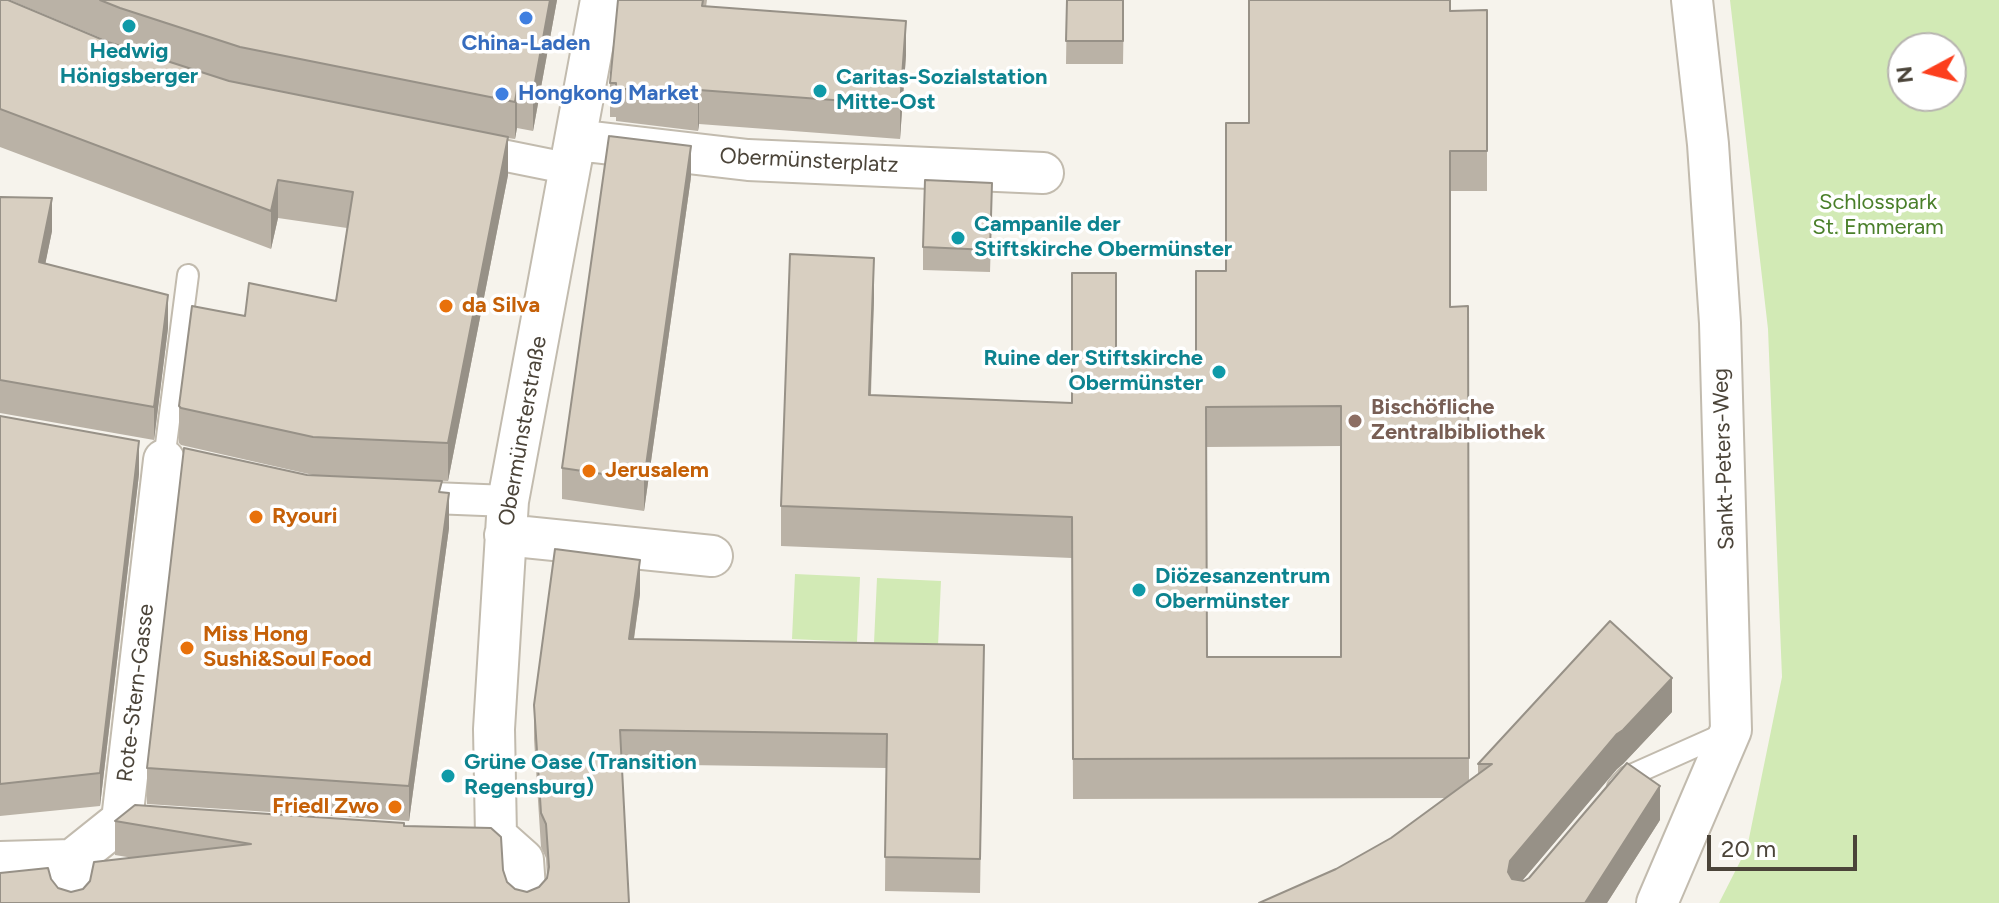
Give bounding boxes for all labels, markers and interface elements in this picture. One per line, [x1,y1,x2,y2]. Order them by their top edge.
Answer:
marker: China-Laden [517,9,535,27]
marker: Hedwig Hönigsberger [120,17,138,35]
place label: China-Laden [462,31,590,57]
north arrow [1887,32,1967,112]
place label: Hedwig Hönigsberger [60,39,198,90]
place label: Caritas-Sozialstation Mitte-Ost [836,65,1047,116]
text: N [1890,65,1919,85]
place label: Hongkong Market [518,81,699,107]
marker: Caritas-Sozialstation Mitte-Ost [811,82,829,100]
marker: Hongkong Market [493,85,511,103]
street label: Obermünsterplatz [719,143,899,179]
park label: Schlosspark St. Emmeram [1812,190,1944,242]
place label: Campanile der Stiftskirche Obermünster [974,212,1232,264]
marker: Campanile der Stiftskirche Obermünster [949,229,967,247]
place label: da Silva [462,293,540,319]
marker: da Silva [437,297,455,315]
street label: Obermünsterstraße [493,334,553,528]
place label: Ruine der Stiftskirche Obermünster [983,346,1203,398]
marker: Ruine der Stiftskirche Obermünster [1210,363,1228,381]
street label: Sankt-Peters-Weg [1708,368,1740,550]
place label: Bischöfliche Zentralbibliothek [1371,395,1545,446]
marker: Bischöfliche Zentralbibliothek [1346,412,1364,430]
place label: Jerusalem [605,458,709,484]
marker: Jerusalem [580,462,598,480]
place label: Ryouri [272,504,337,530]
marker: Ryouri [247,508,265,526]
place label: Diözesanzentrum Obermünster [1155,564,1330,616]
marker: Diözesanzentrum Obermünster [1130,581,1148,599]
street label: Rote-Stern-Gasse [112,603,160,783]
place label: Miss Hong Sushi&Soul Food [203,622,372,674]
marker: Miss Hong Sushi&Soul Food [178,639,196,657]
place label: Grüne Oase (Transition Regensburg) [464,750,697,802]
marker: Grüne Oase (Transition Regensburg) [439,767,457,785]
place label: Friedl Zwo [272,794,379,820]
marker: Friedl Zwo [386,798,404,816]
scale bar [1711,819,1861,869]
text: 20 m [1721,834,1776,863]

